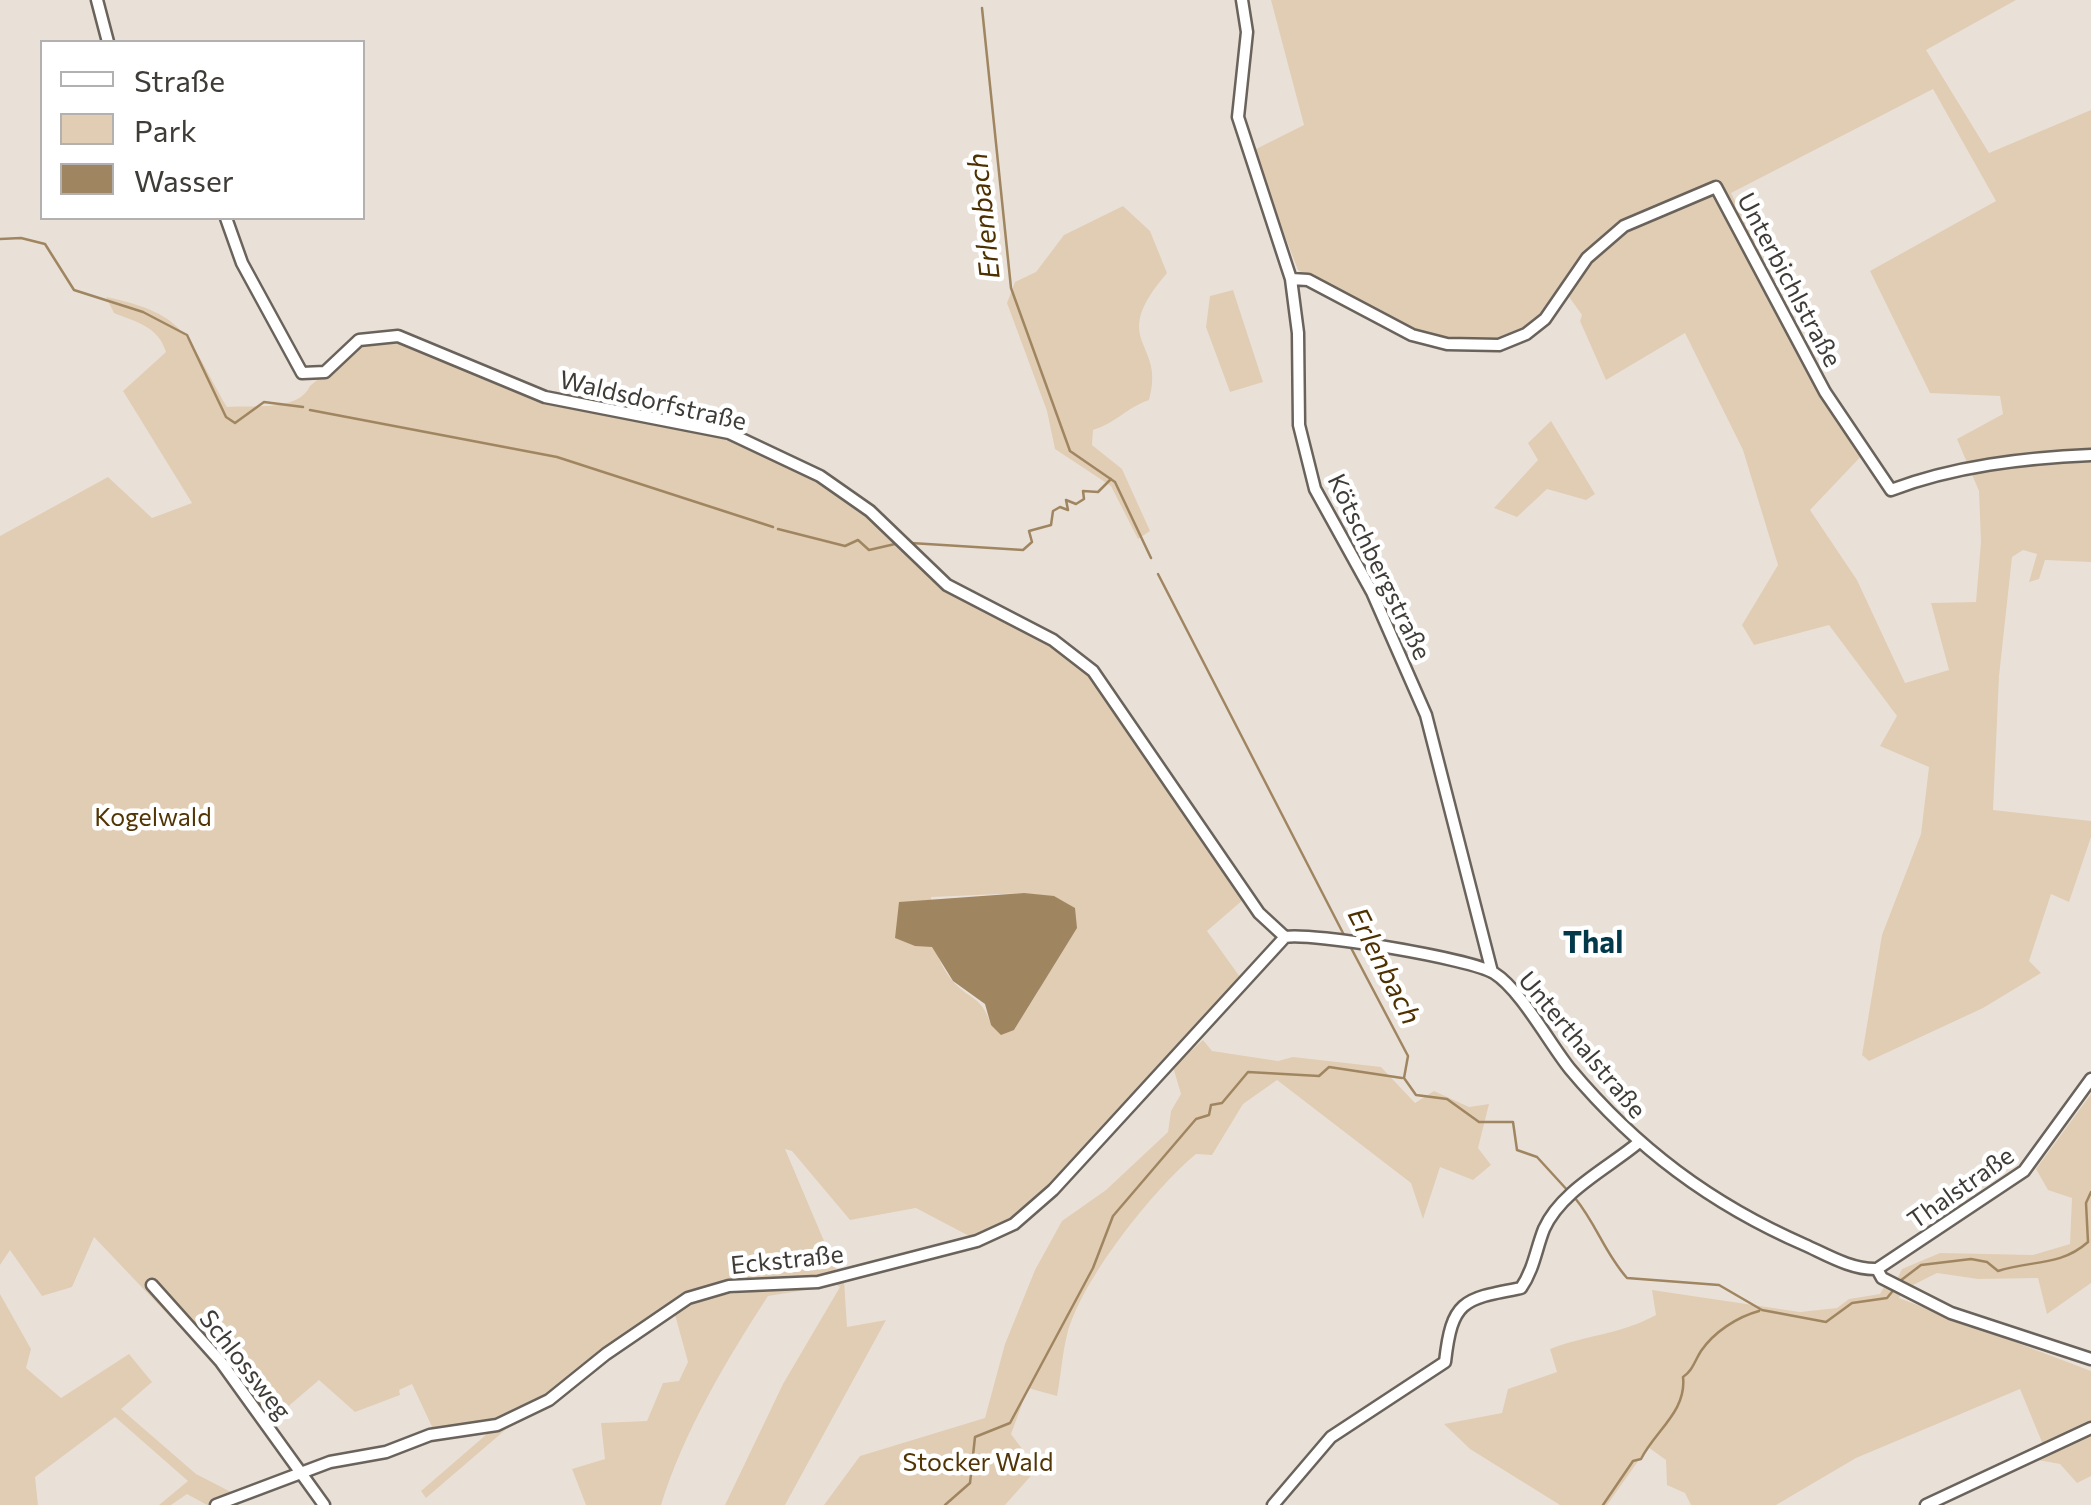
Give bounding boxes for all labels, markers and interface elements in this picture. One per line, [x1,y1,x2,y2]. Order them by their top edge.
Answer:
legend [40,40,365,220]
text: Straße [134,61,225,98]
text: Park [134,111,197,148]
water label: Erlenbach [961,151,1007,281]
text: Wasser [134,161,234,198]
street label: Unterbichlstraße [1731,188,1847,372]
street label: Waldsdorfstraße [557,365,749,437]
street label: Kötschbergstraße [1321,469,1437,665]
park label: Kogelwald [94,803,212,833]
water label: Erlenbach [1340,902,1428,1030]
district label: Thal [1563,925,1623,961]
street label: Unterthalstraße [1512,965,1652,1125]
street label: Thalstraße [1902,1141,2020,1235]
street label: Eckstraße [729,1239,845,1281]
street label: Schlossweg [193,1304,297,1426]
park label: Stocker Wald [903,1448,1053,1478]

